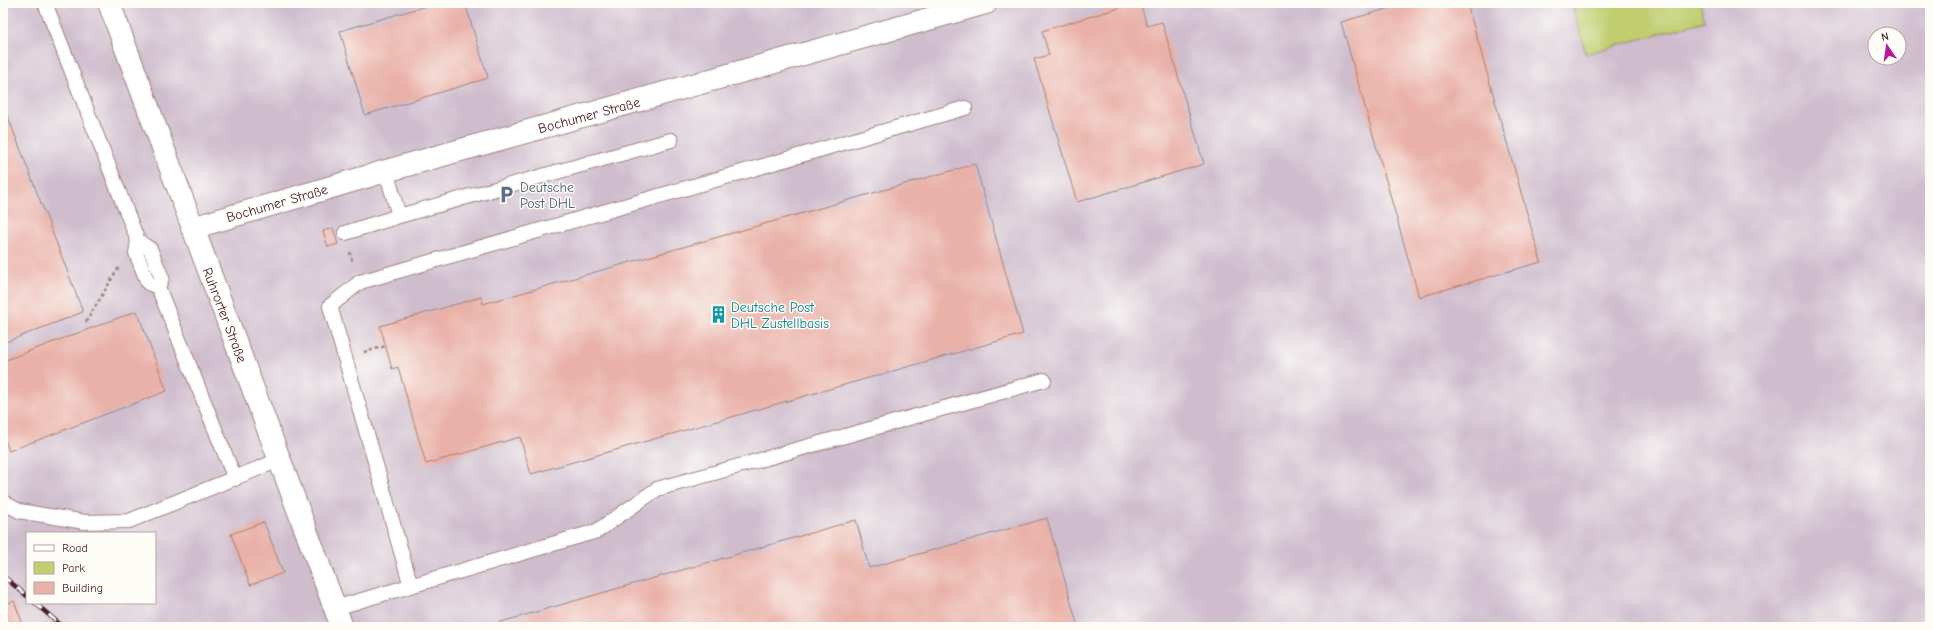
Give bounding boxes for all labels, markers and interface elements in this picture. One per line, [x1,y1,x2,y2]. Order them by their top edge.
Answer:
north arrow [1867,26,1907,66]
text: N [1880,30,1890,44]
street label: Bochumer Straße [536,94,642,137]
place label: Deutsche Post DHL [520,179,575,212]
street label: Bochumer Straße [224,181,330,226]
parking icon: Deutsche Post DHL [497,185,517,205]
street label: Ruhrorter Straße [199,265,251,365]
place label: Deutsche Post DHL Zustellbasis [731,299,829,332]
building icon: Deutsche Post DHL Zustellbasis [708,305,728,325]
legend [26,532,156,604]
text: Road [62,541,88,555]
text: Park [62,561,85,575]
text: Building [62,581,103,595]

